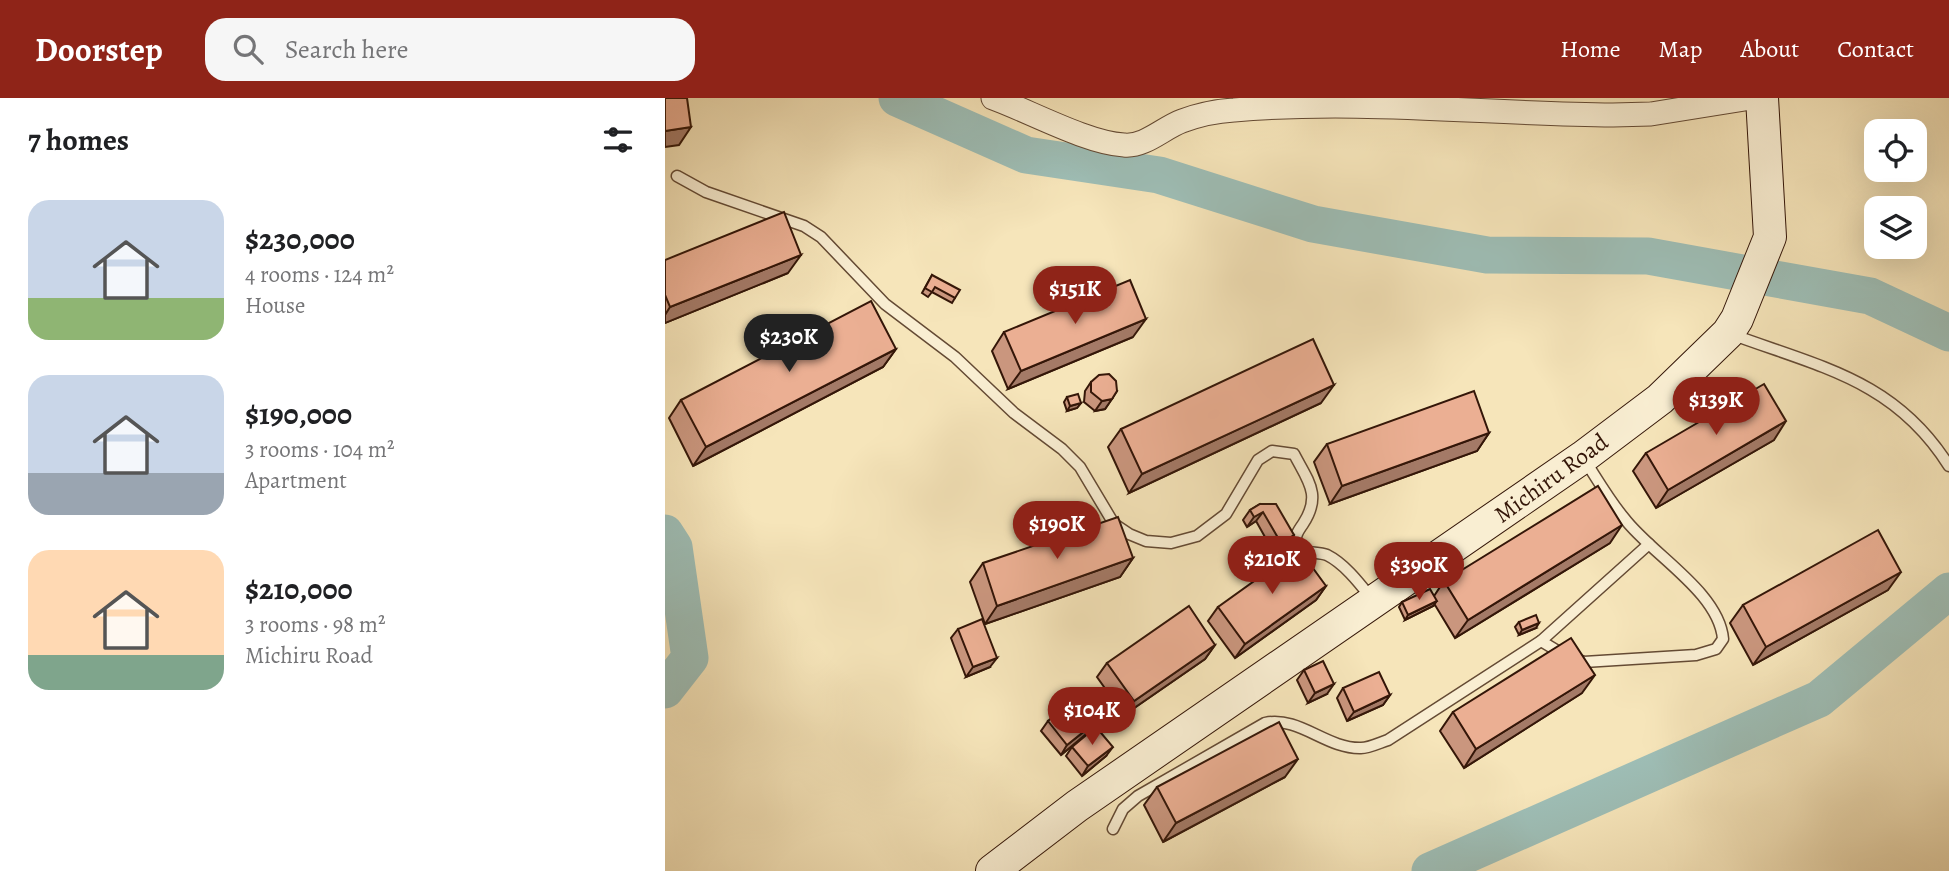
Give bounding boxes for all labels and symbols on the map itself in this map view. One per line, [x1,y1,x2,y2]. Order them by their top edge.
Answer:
pin: $151K [1026,266,1124,326]
pin: $230K [740,314,838,374]
pin: $139K [1667,378,1765,437]
street label: Michiru Road [1488,426,1615,530]
pin: $190K [1008,502,1106,561]
pin: $210K [1223,536,1321,596]
pin: $390K [1370,542,1468,602]
pin: $104K [1043,688,1141,747]

